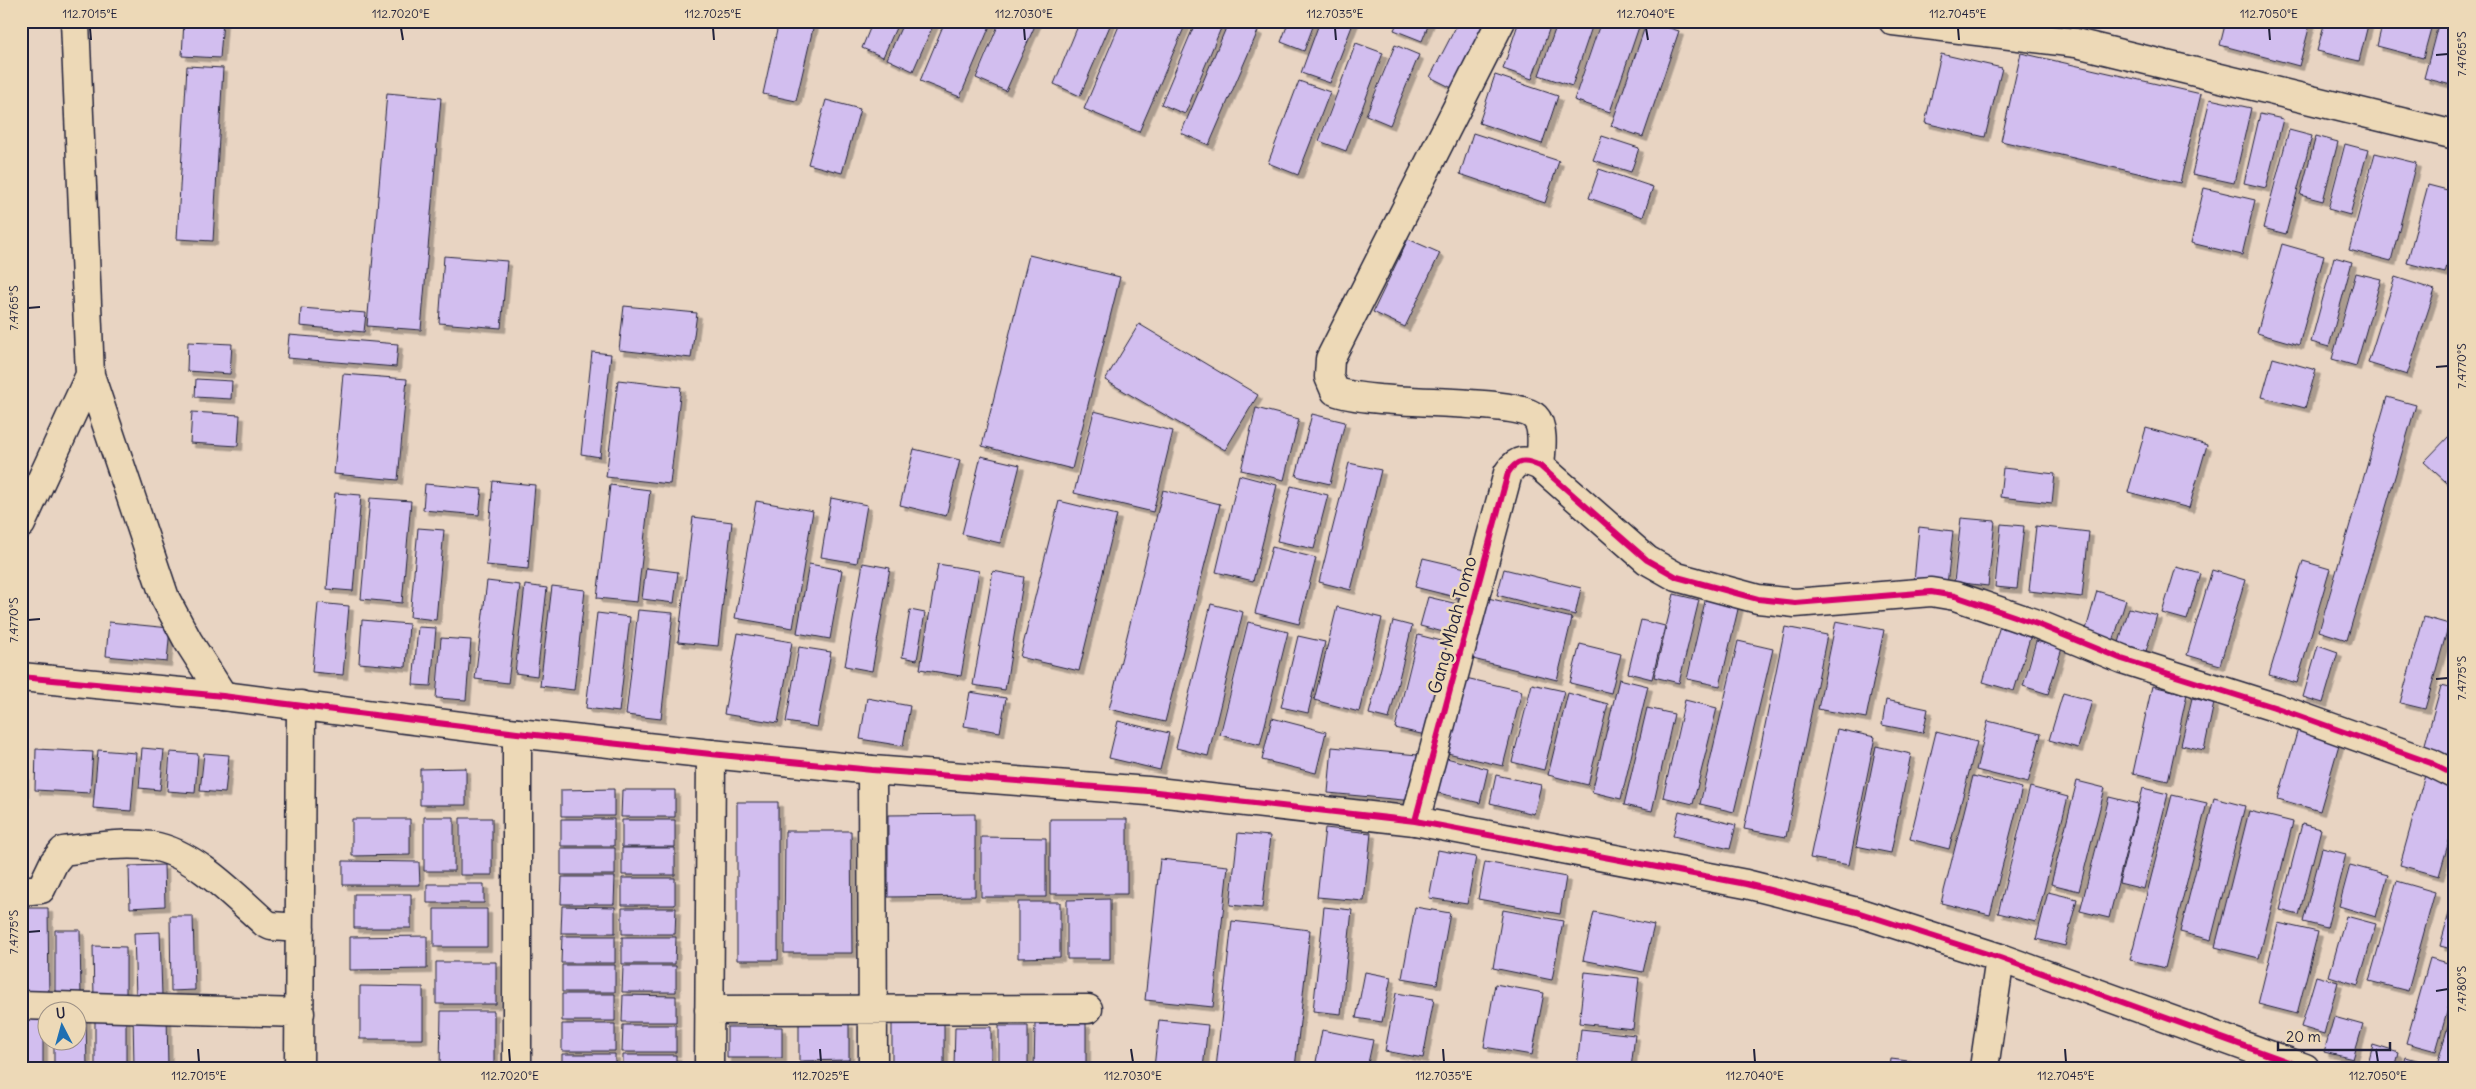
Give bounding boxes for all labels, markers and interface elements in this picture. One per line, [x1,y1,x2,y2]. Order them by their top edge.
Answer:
text: 112.7015°E [62,6,118,21]
text: 112.7020°E [372,6,430,21]
text: 112.7025°E [685,6,741,21]
text: 112.7030°E [995,6,1053,21]
text: 112.7035°E [1306,6,1364,21]
text: 112.7040°E [1617,6,1675,21]
text: 112.7045°E [1929,6,1987,21]
text: 112.7050°E [2240,6,2298,21]
text: 7.4765°S [2454,31,2469,77]
text: 7.4765°S [6,285,21,331]
text: 7.4770°S [2454,343,2469,389]
street label: Gang Mbah Tomo [1423,554,1481,696]
text: 7.4770°S [6,597,21,643]
text: 7.4775°S [2454,656,2469,700]
text: 7.4775°S [6,910,21,954]
text: 7.4780°S [2454,966,2469,1012]
north arrow [38,1002,88,1052]
text: U [55,1004,66,1023]
scale bar [2278,1019,2391,1051]
text: 20 m [2286,1027,2321,1046]
text: 112.7015°E [171,1068,227,1083]
text: 112.7020°E [481,1068,539,1083]
text: 112.7025°E [793,1068,849,1083]
text: 112.7030°E [1104,1068,1162,1083]
text: 112.7035°E [1415,1068,1473,1083]
text: 112.7040°E [1726,1068,1784,1083]
text: 112.7045°E [2037,1068,2095,1083]
text: 112.7050°E [2349,1068,2407,1083]

